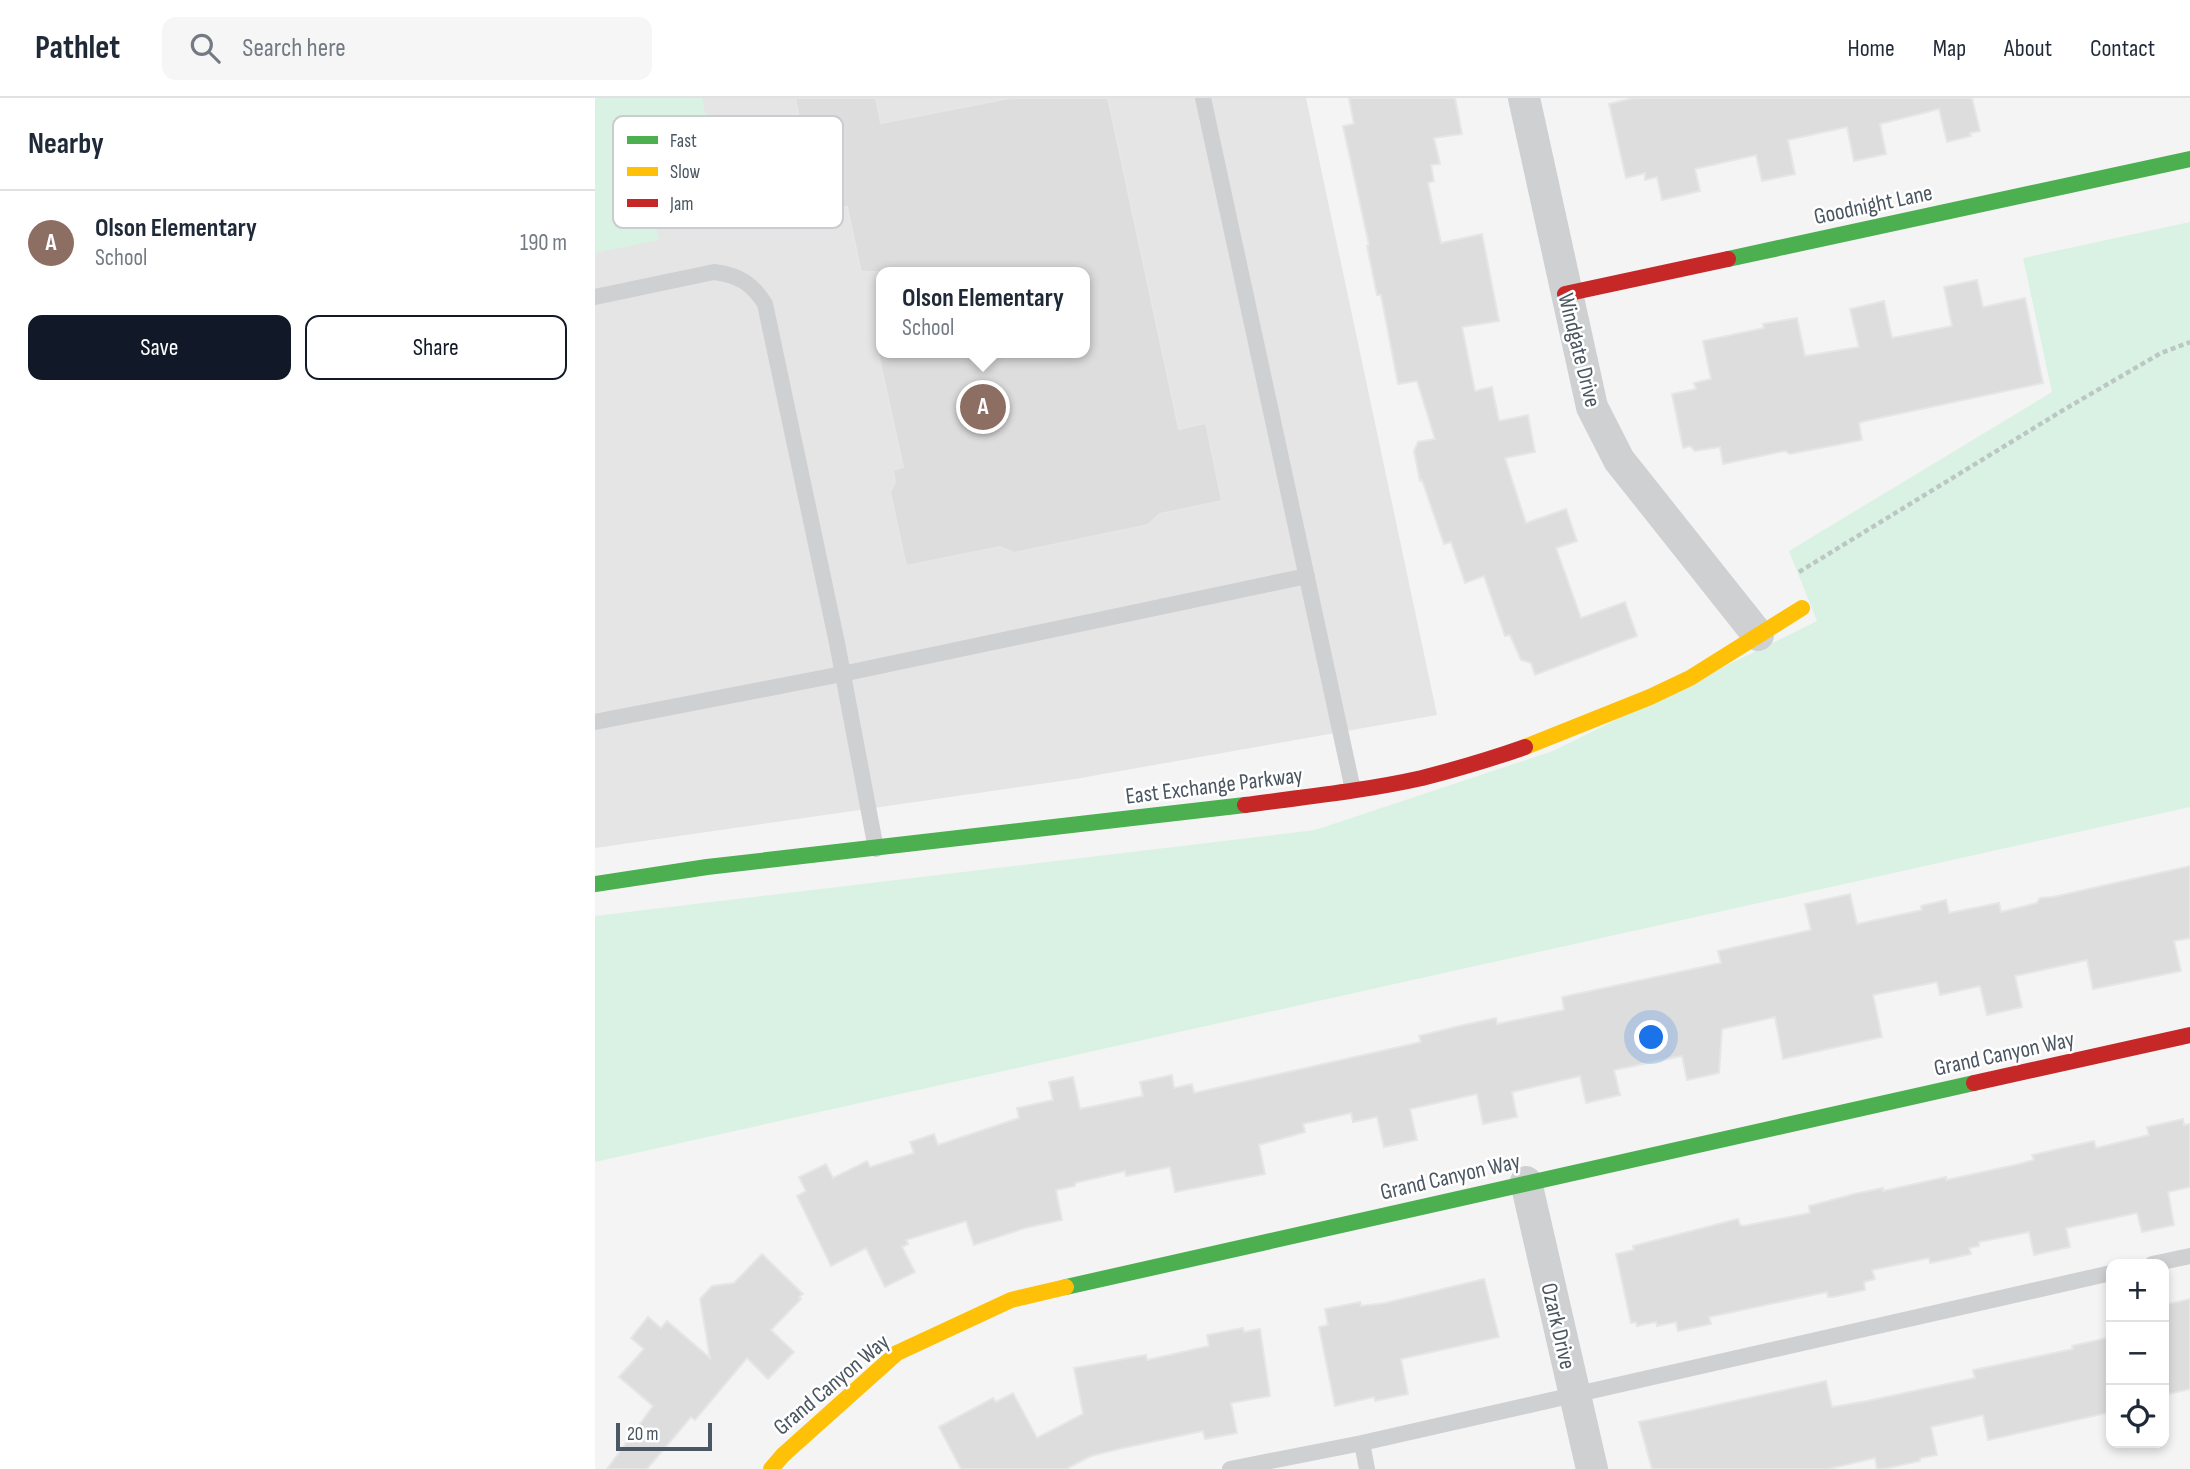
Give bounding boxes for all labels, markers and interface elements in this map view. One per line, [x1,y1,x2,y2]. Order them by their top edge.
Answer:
search box [162,17,652,80]
text: Pathlet [35,28,120,68]
icon: search [186,29,224,67]
text: Search here [242,33,346,64]
text: Home [1847,34,1895,63]
text: Map [1933,34,1966,63]
text: About [2004,34,2052,63]
text: Contact [2090,34,2155,63]
legend [613,116,843,228]
text: Nearby [28,126,104,162]
text: Fast [670,130,697,153]
text: Slow [670,161,700,184]
street label: Goodnight Lane [1811,179,1935,231]
text: Jam [669,193,693,216]
text: Olson Elementary [95,213,257,244]
text: A [46,229,56,257]
text: 190 m [520,229,567,257]
text: School [95,244,147,272]
popup [876,267,1090,358]
text: Olson Elementary [902,283,1064,314]
street label: Windgate Drive [1551,290,1607,410]
text: School [902,314,954,342]
button: Save [28,315,291,380]
button: Share [305,315,567,380]
pin: A [960,381,1006,433]
street label: East Exchange Parkway [1124,761,1304,811]
your location [1634,1020,1668,1054]
street label: Grand Canyon Way [1931,1025,2077,1083]
street label: Grand Canyon Way [1378,1147,1523,1207]
map controls [2106,1259,2169,1448]
button: + [2106,1259,2169,1322]
street label: Ozark Drive [1535,1280,1582,1372]
button: − [2106,1322,2169,1385]
street label: Grand Canyon Way [768,1328,895,1441]
button: locate [2106,1385,2169,1448]
scale bar [616,1420,712,1452]
text: 20 m [627,1423,659,1446]

